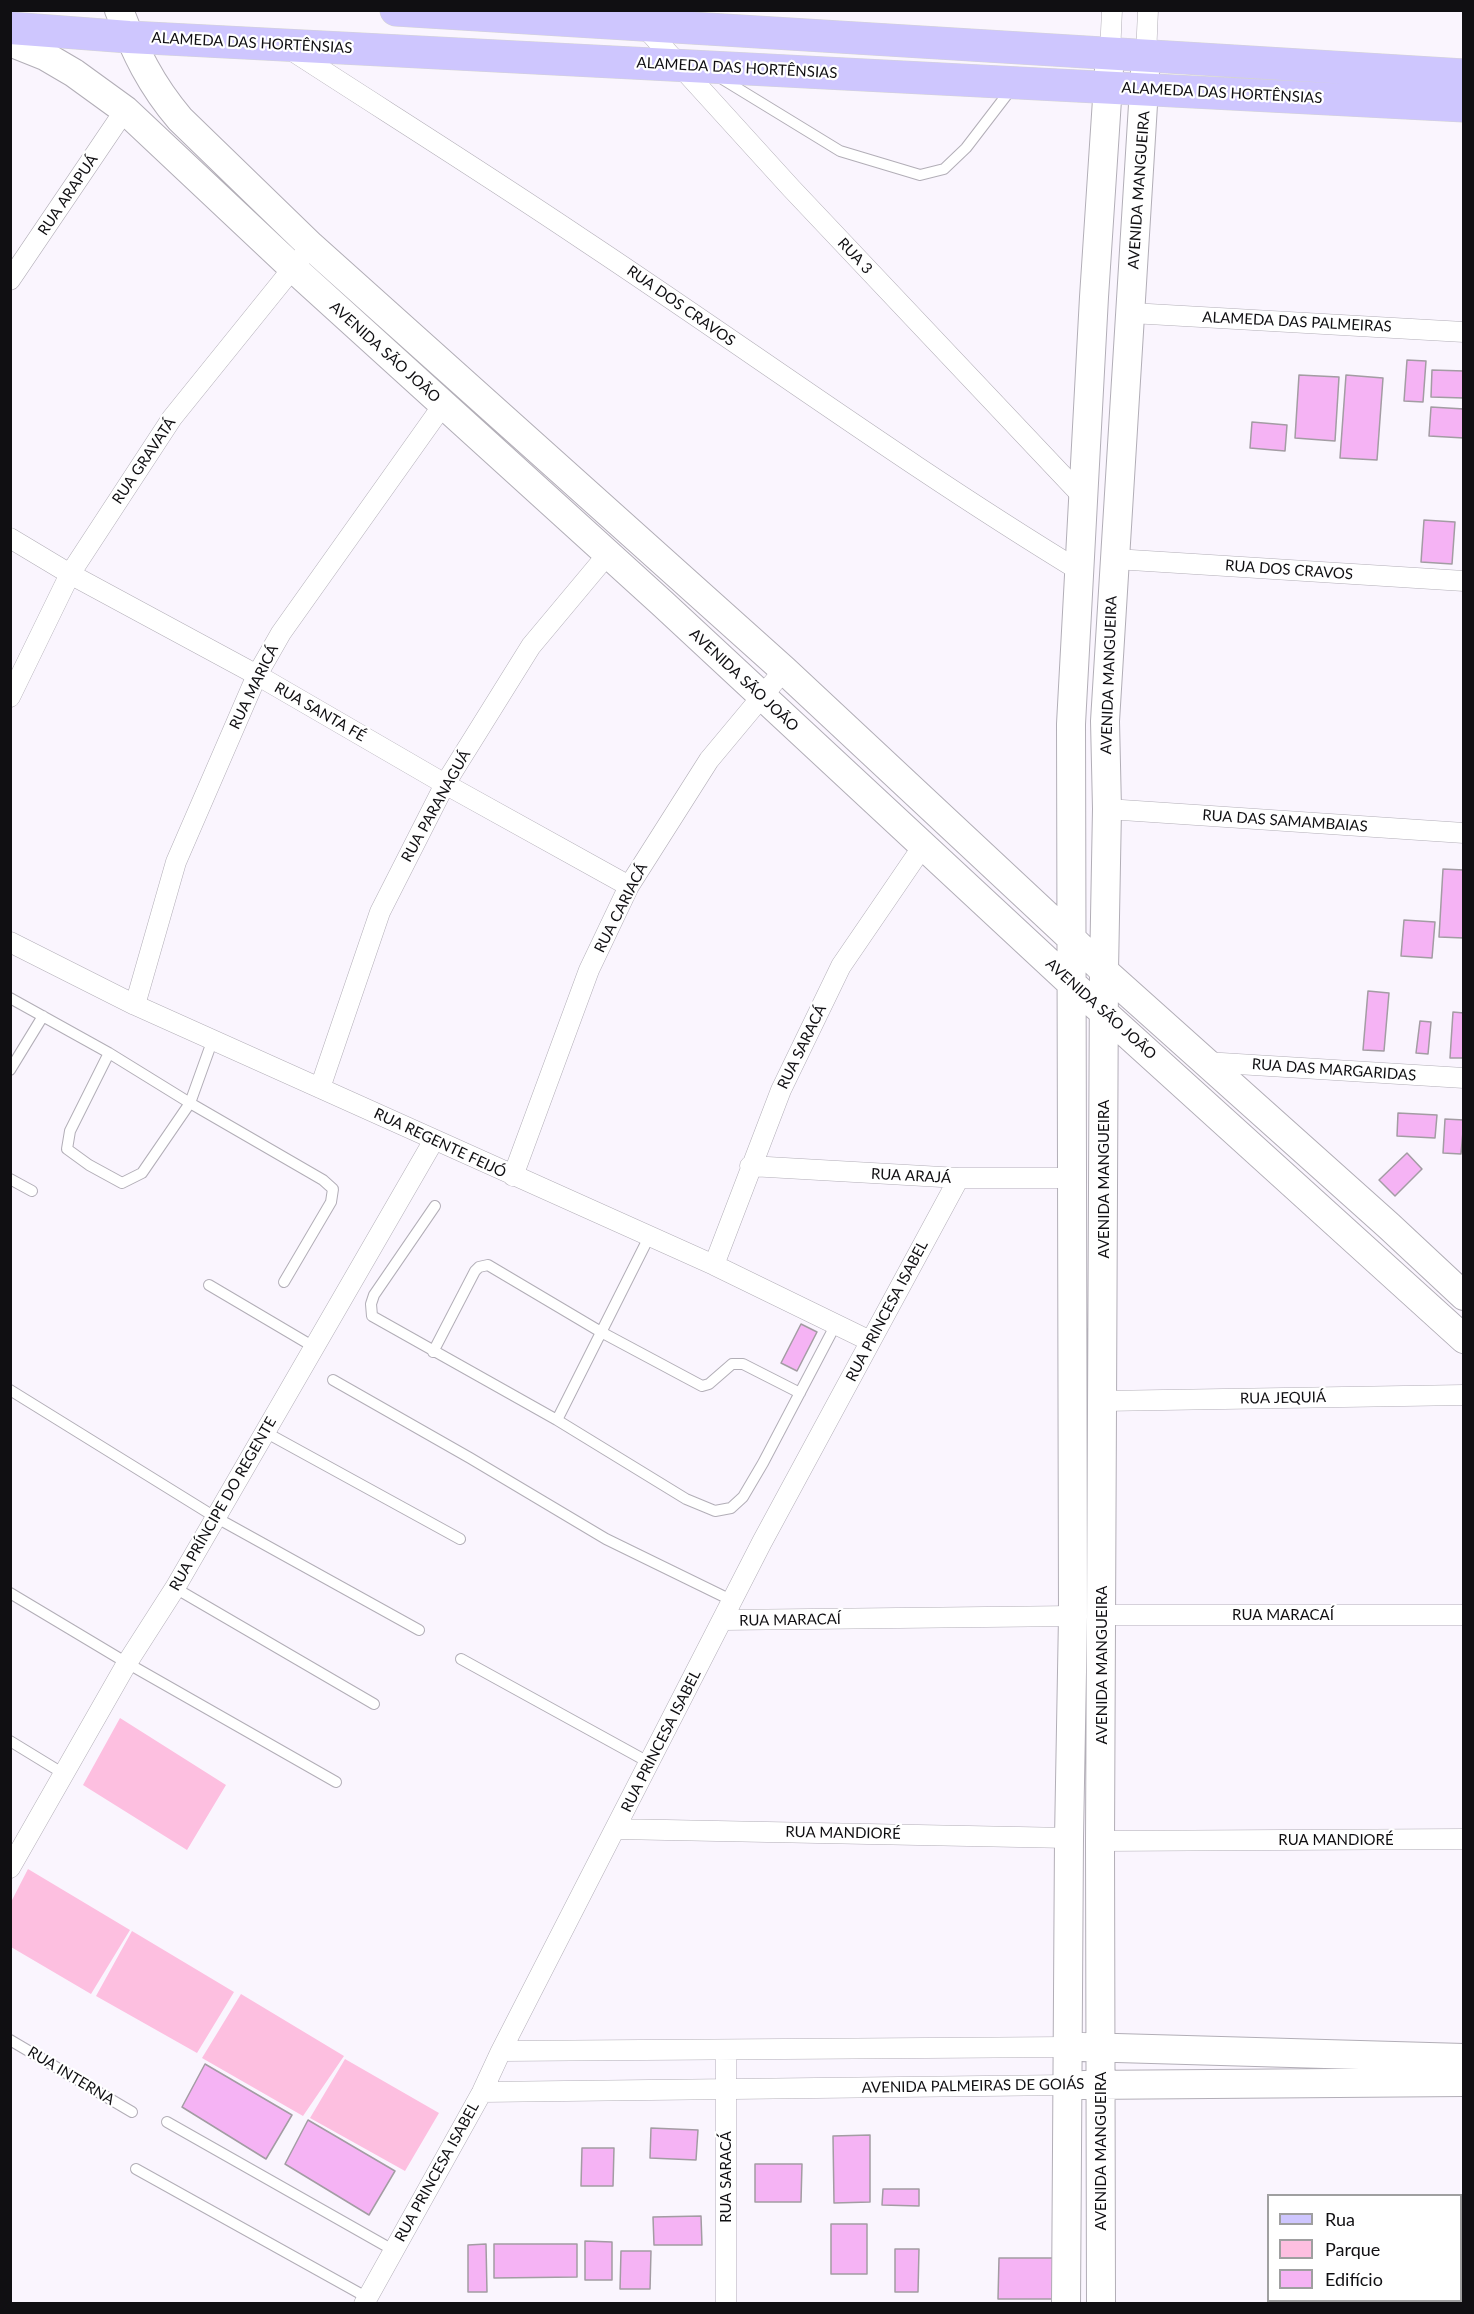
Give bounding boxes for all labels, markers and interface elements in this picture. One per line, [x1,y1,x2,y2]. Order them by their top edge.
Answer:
street label: ALAMEDA DAS HORTÊNSIAS [151,29,353,57]
street label: ALAMEDA DAS HORTÊNSIAS [636,54,838,82]
street label: ALAMEDA DAS HORTÊNSIAS [1121,79,1323,107]
street label: AVENIDA MANGUEIRA [1124,110,1154,270]
street label: RUA ARAPUÁ [34,151,102,239]
street label: RUA 3 [834,234,876,278]
street label: RUA DOS CRAVOS [623,262,739,350]
street label: AVENIDA SÃO JOÃO [326,298,444,406]
street label: ALAMEDA DAS PALMEIRAS [1202,308,1392,336]
street label: RUA GRAVATÁ [109,414,179,508]
street label: RUA DOS CRAVOS [1224,557,1354,583]
street label: AVENIDA MANGUEIRA [1097,595,1121,755]
street label: AVENIDA SÃO JOÃO [686,625,802,735]
street label: RUA MARICÁ [226,642,282,732]
street label: RUA SANTA FÉ [271,679,369,745]
street label: RUA PARANAGUÁ [398,747,474,865]
street label: RUA DAS SAMAMBAIAS [1202,806,1368,836]
street label: RUA CARIACÁ [591,860,651,956]
street label: AVENIDA SÃO JOÃO [1042,955,1160,1063]
street label: RUA SARACÁ [774,1002,830,1092]
street label: RUA DAS MARGARIDAS [1251,1055,1417,1085]
street label: AVENIDA MANGUEIRA [1095,1100,1113,1258]
street label: RUA REGENTE FEIJÓ [371,1104,509,1182]
street label: RUA ARAJÁ [870,1165,952,1187]
street label: RUA PRINCESA ISABEL [842,1237,932,1385]
street label: RUA JEQUIÁ [1240,1388,1326,1408]
street label: RUA PRÍNCIPE DO REGENTE [166,1414,280,1594]
street label: AVENIDA MANGUEIRA [1093,1586,1111,1744]
street label: RUA MARACAÍ [1232,1606,1334,1624]
street label: RUA MARACAÍ [739,1610,841,1630]
street label: RUA PRINCESA ISABEL [617,1667,705,1815]
street label: RUA MANDIORÉ [785,1823,901,1843]
street label: RUA MANDIORÉ [1278,1831,1394,1849]
street label: RUA INTERNA [24,2043,118,2109]
street label: AVENIDA MANGUEIRA [1092,2072,1110,2230]
street label: AVENIDA PALMEIRAS DE GOIÁS [861,2075,1085,2097]
street label: RUA PRINCESA ISABEL [391,2099,483,2245]
street label: RUA SARACÁ [717,2131,735,2223]
legend [1267,2194,1462,2302]
text: Rua [1325,2208,1355,2230]
text: Parque [1325,2238,1380,2260]
text: Edifício [1325,2268,1383,2290]

